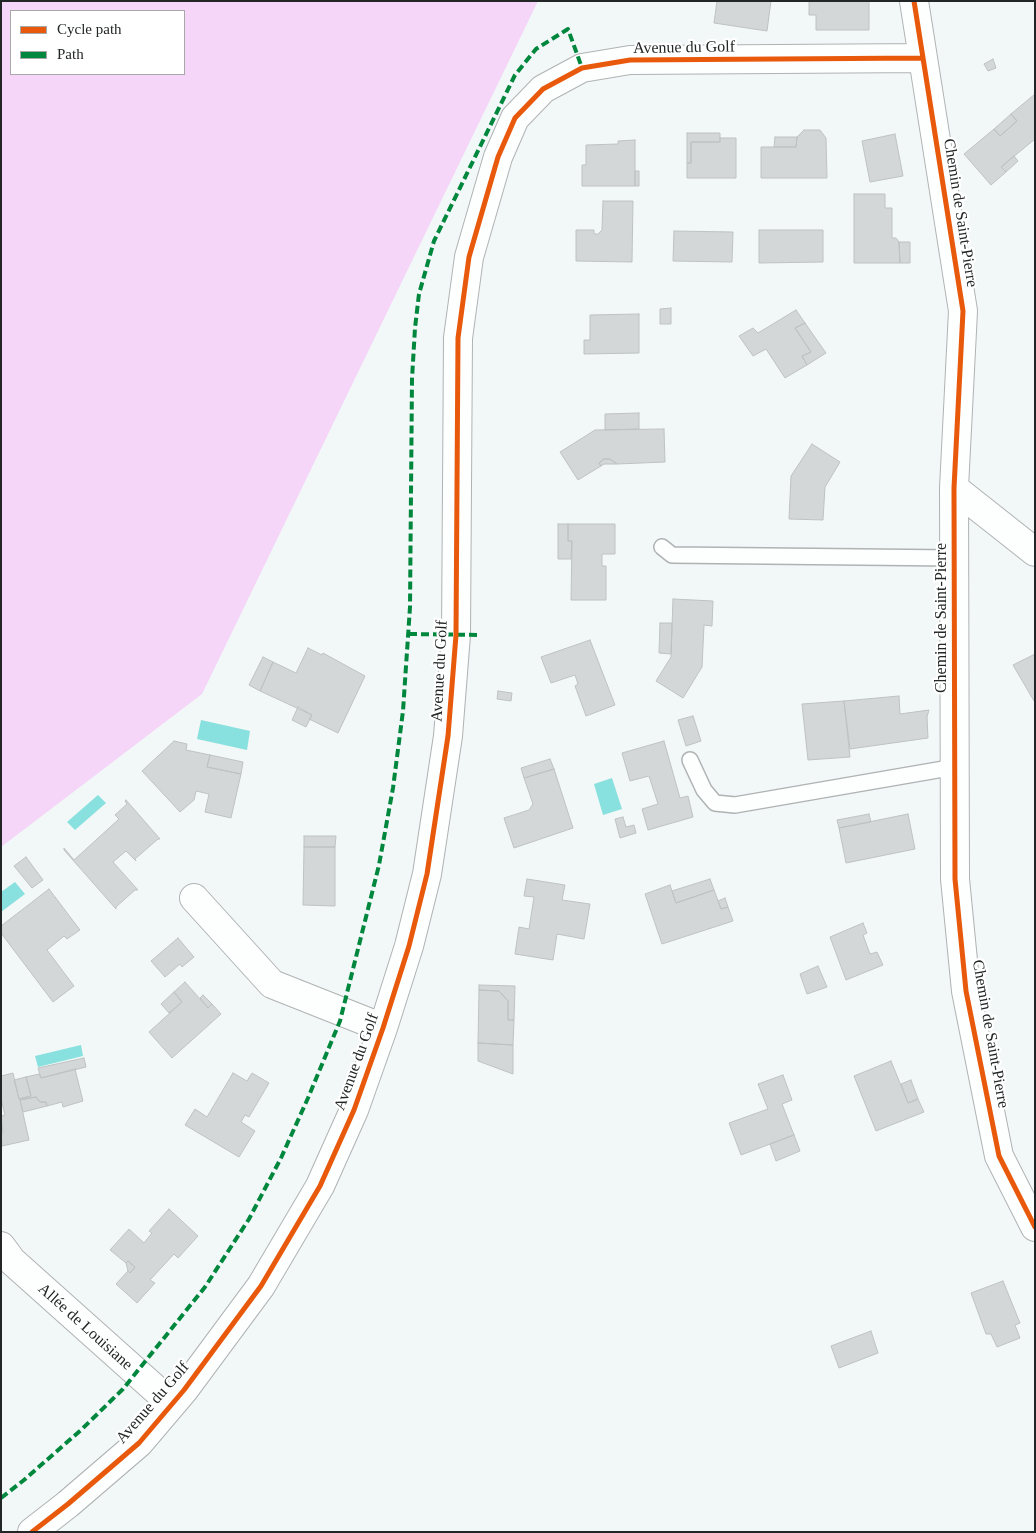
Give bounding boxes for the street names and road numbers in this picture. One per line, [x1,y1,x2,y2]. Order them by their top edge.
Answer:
street label: Avenue du Golf [633,38,735,58]
street label: Chemin de Saint-Pierre [939,137,981,289]
street label: Chemin de Saint-Pierre [932,543,952,693]
street label: Avenue du Golf [428,620,452,722]
street label: Chemin de Saint-Pierre [968,958,1012,1110]
street label: Avenue du Golf [331,1011,383,1113]
street label: Allée de Louisiane [34,1279,136,1375]
street label: Avenue du Golf [112,1358,194,1448]

